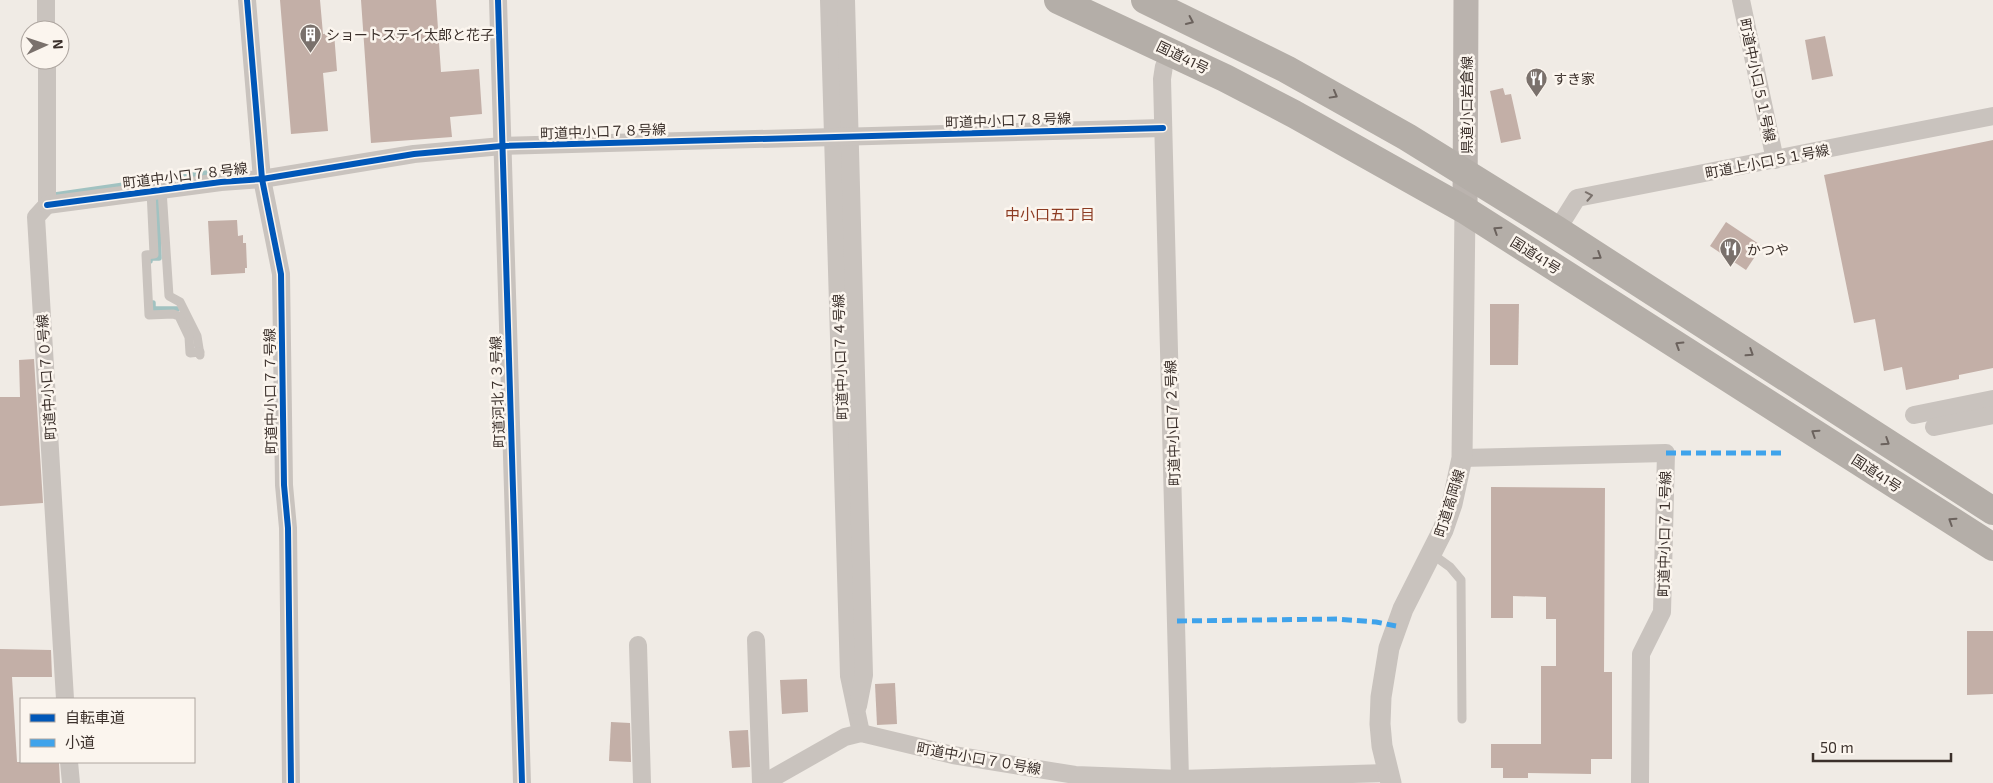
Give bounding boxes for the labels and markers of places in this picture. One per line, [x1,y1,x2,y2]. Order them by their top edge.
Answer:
building icon: ショートステイ太郎と花子 [298,22,322,53]
place label: ショートステイ太郎と花子 [326,26,494,43]
restaurant icon: すき家 [1525,66,1549,97]
place label: すき家 [1553,70,1595,87]
restaurant icon: かつや [1719,237,1743,268]
place label: かつや [1747,241,1789,258]

